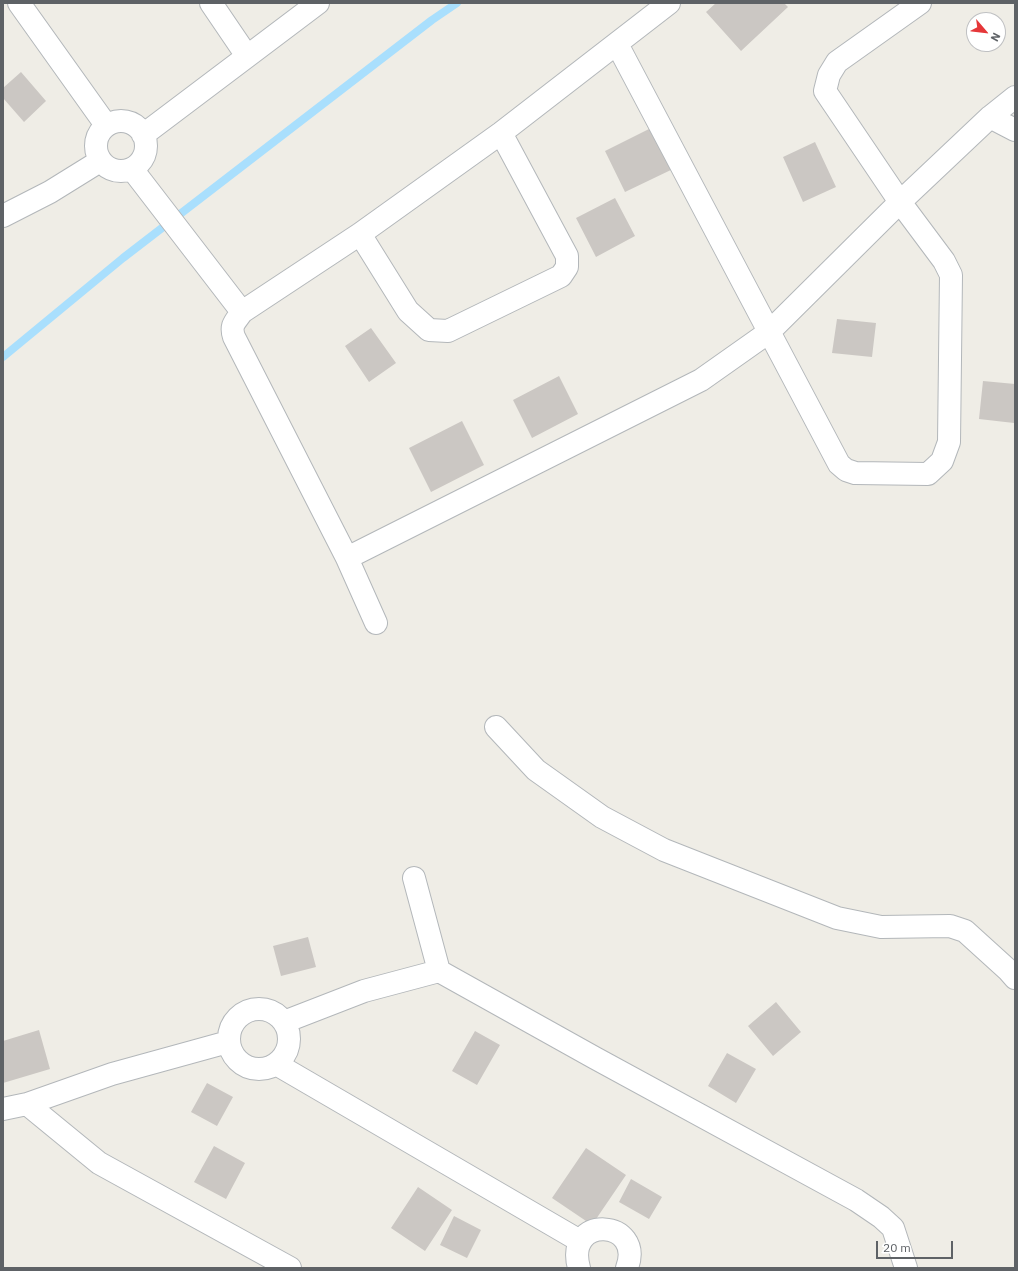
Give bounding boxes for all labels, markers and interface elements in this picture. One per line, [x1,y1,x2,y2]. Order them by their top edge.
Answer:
north arrow [966,12,1006,52]
text: N [988,30,1004,44]
scale bar [878,1233,955,1259]
text: 20 m [883,1240,911,1255]

